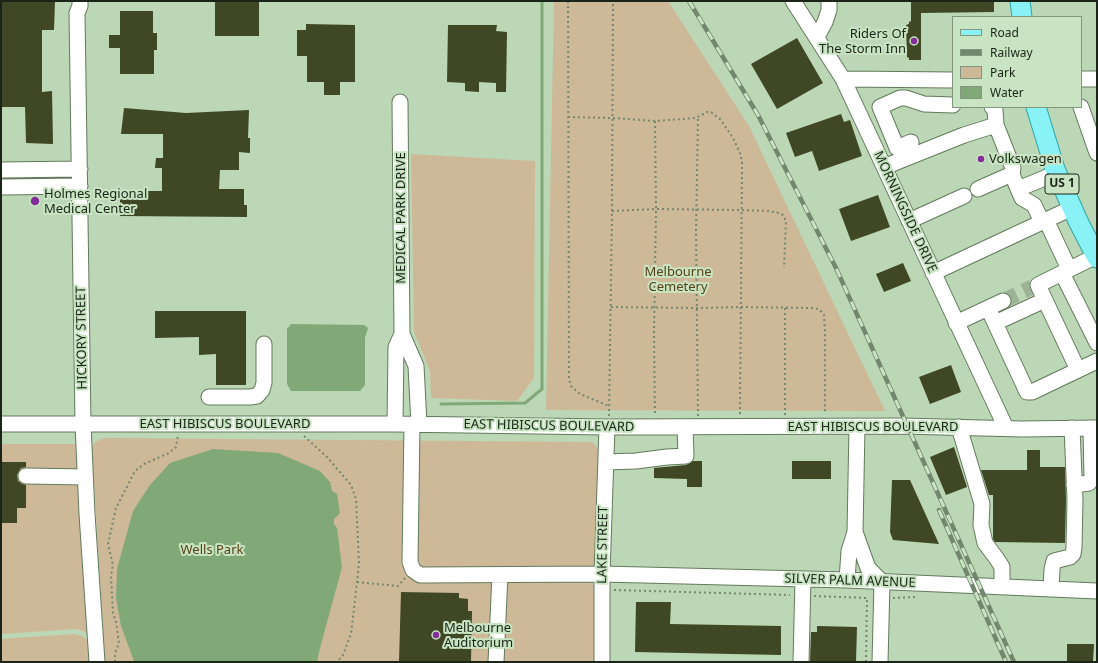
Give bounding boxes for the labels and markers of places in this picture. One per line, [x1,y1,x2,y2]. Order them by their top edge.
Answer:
place label: Riders Of The Storm Inn [819,26,906,57]
marker: Riders Of The Storm Inn [909,36,919,46]
place label: Volkswagen [989,151,1062,167]
marker: Volkswagen [976,154,986,164]
place label: Holmes Regional Medical Center [44,186,147,217]
marker: Holmes Regional Medical Center [29,195,41,207]
place label: Melbourne Auditorium [444,620,513,651]
marker: Melbourne Auditorium [431,630,441,640]

